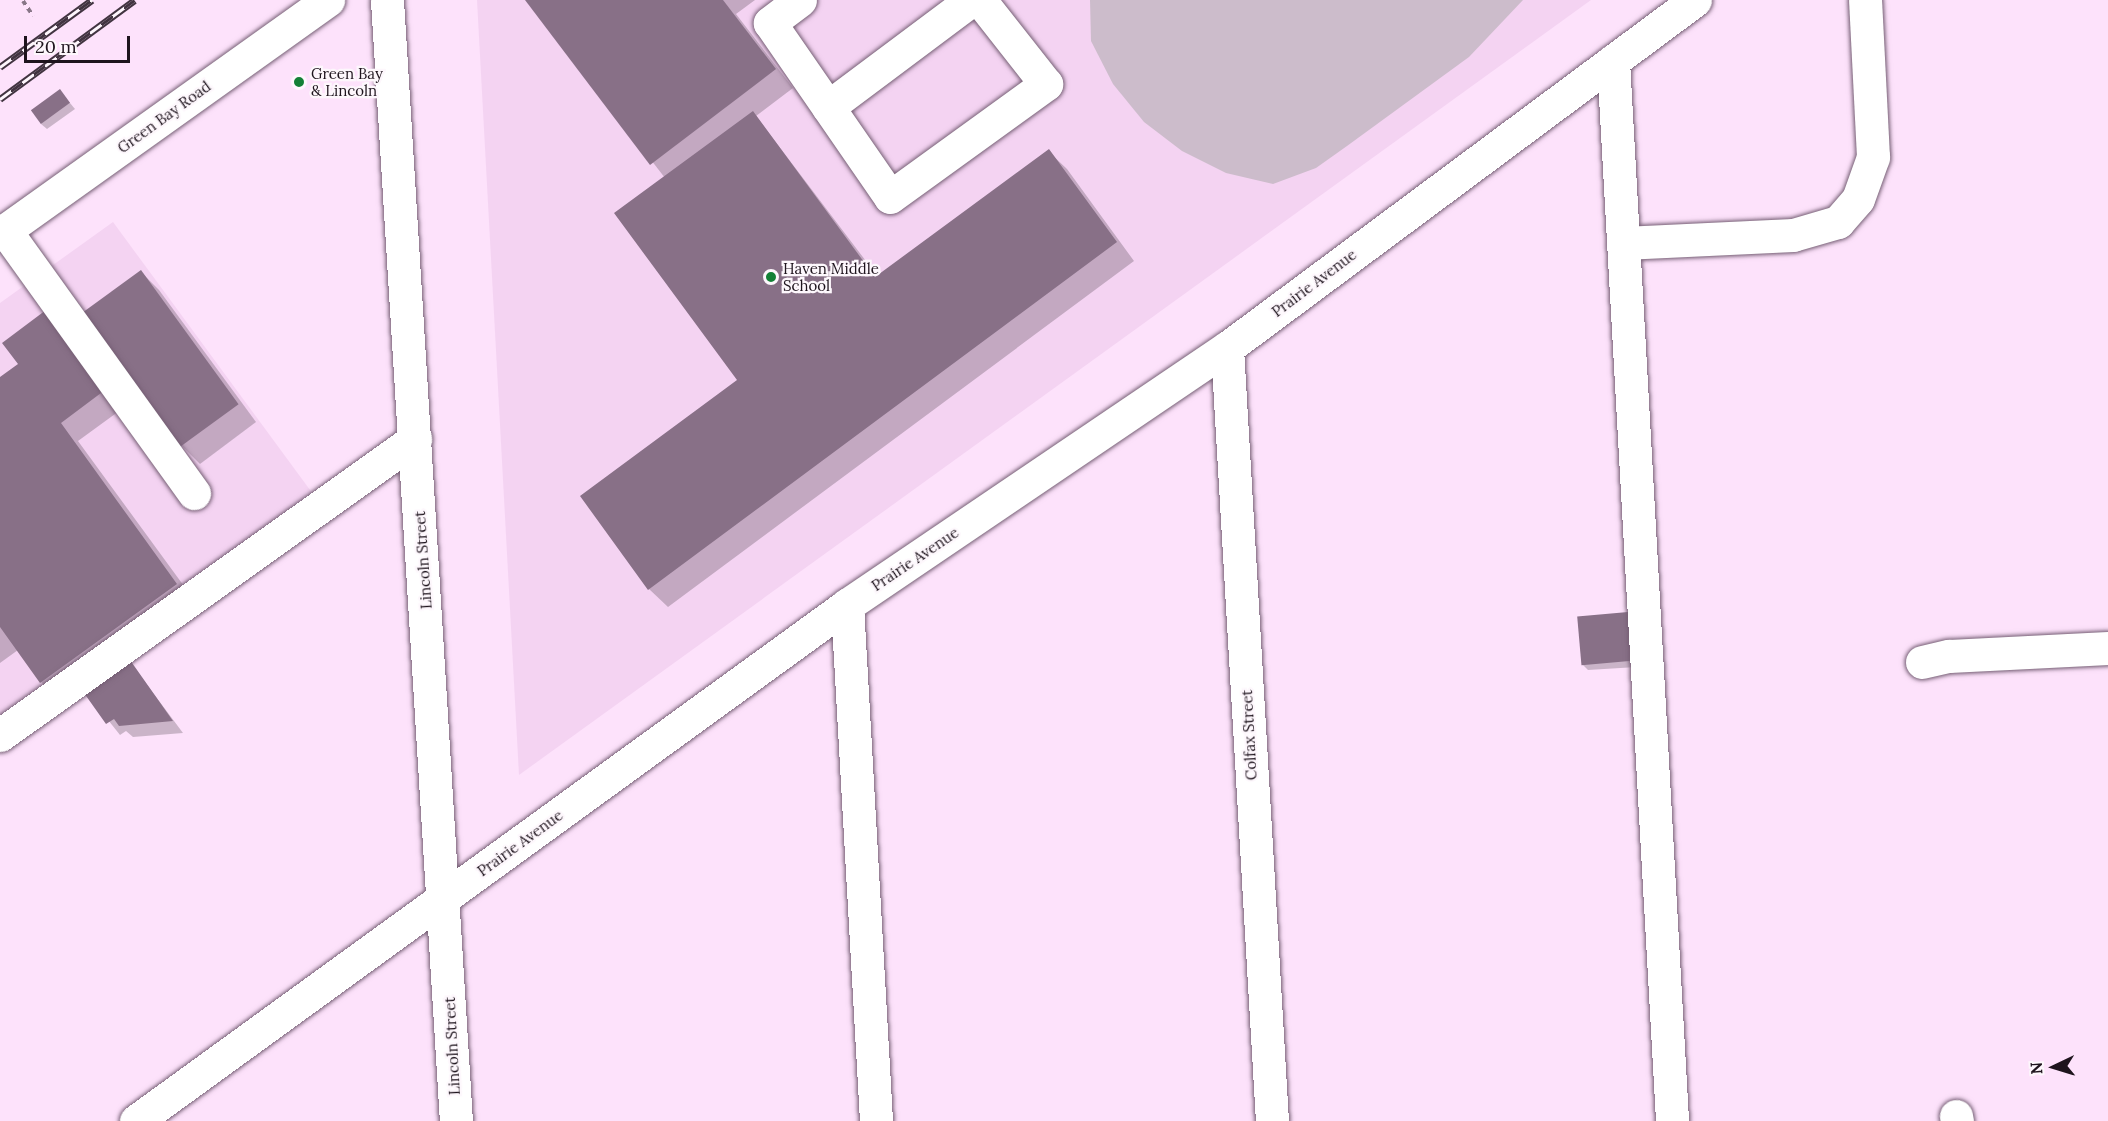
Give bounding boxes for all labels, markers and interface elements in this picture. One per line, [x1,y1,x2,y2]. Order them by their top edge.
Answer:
scale bar [27,24,134,62]
text: 20 m [35,35,77,58]
place label: Green Bay & Lincoln [311,64,383,99]
marker: Green Bay & Lincoln [292,75,306,89]
street label: Green Bay Road [114,77,214,157]
street label: Prairie Avenue [1268,245,1360,321]
place label: Haven Middle School [783,259,879,294]
marker: Haven Middle School [764,270,778,284]
street label: Lincoln Street [411,510,435,610]
street label: Prairie Avenue [868,523,962,595]
street label: Colfax Street [1238,689,1260,781]
street label: Prairie Avenue [474,806,566,880]
street label: Lincoln Street [440,996,464,1096]
north arrow [2024,1037,2084,1097]
text: N [2026,1061,2046,1075]

